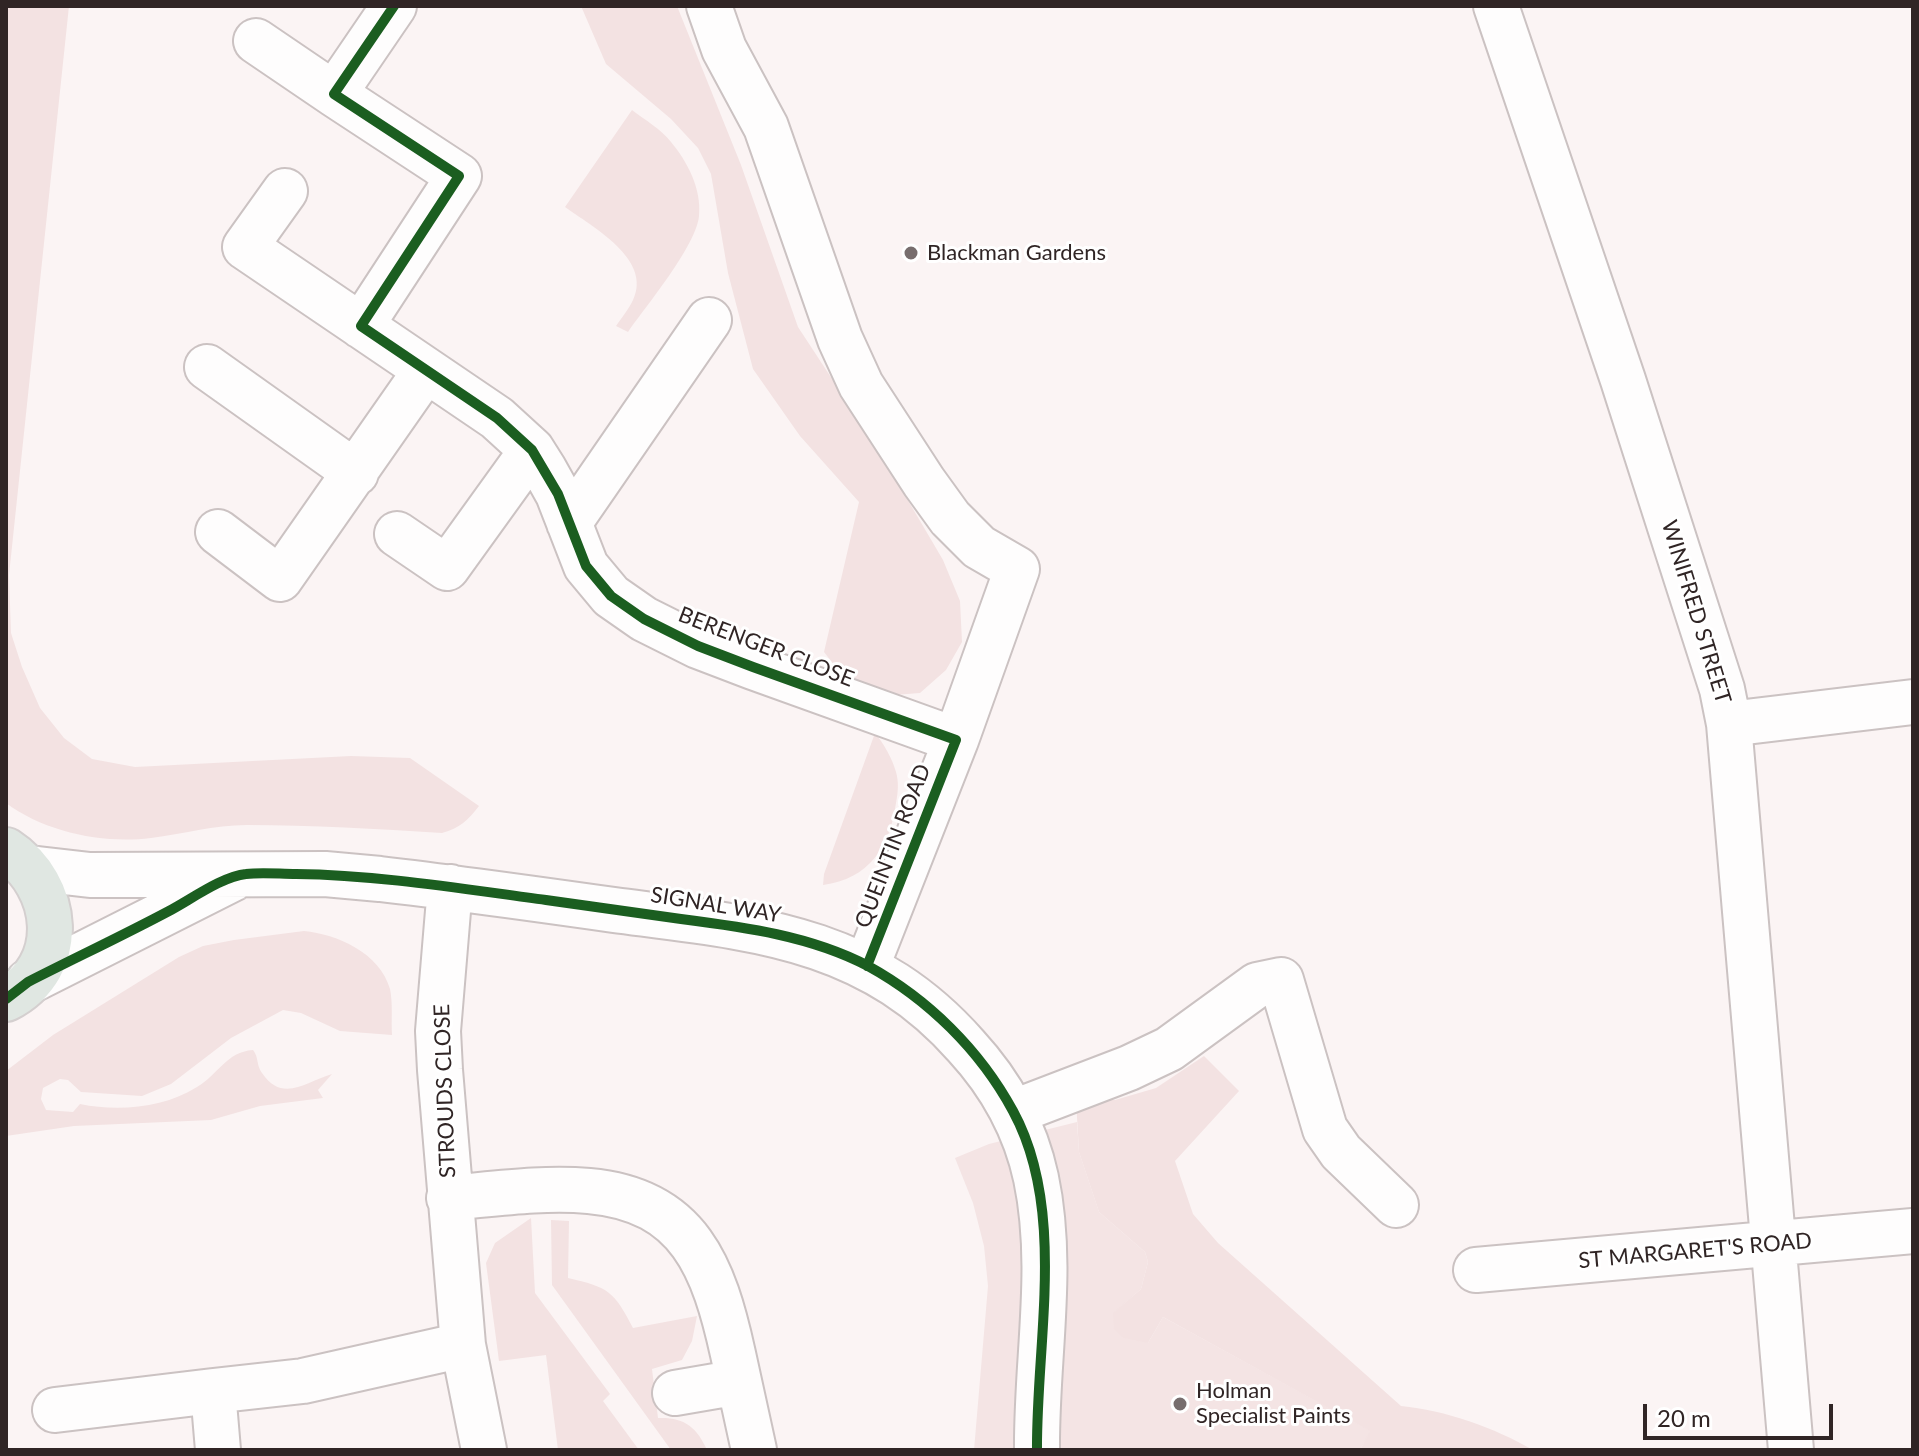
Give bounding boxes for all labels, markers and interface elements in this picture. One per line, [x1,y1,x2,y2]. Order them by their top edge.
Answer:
place label: Blackman Gardens [927,240,1106,266]
marker: Blackman Gardens [902,244,920,262]
street label: WINIFRED STREET [1656,517,1736,707]
street label: BERENGER CLOSE [674,601,858,693]
street label: QUEINTIN ROAD [850,760,936,932]
street label: SIGNAL WAY [649,882,783,928]
street label: STROUDS CLOSE [429,1004,461,1178]
street label: ST MARGARET'S ROAD [1577,1228,1813,1274]
place label: Holman Specialist Paints [1196,1378,1350,1430]
scale bar [1647,1388,1837,1438]
marker: Holman Specialist Paints [1171,1395,1189,1413]
text: 20 m [1657,1403,1711,1432]

